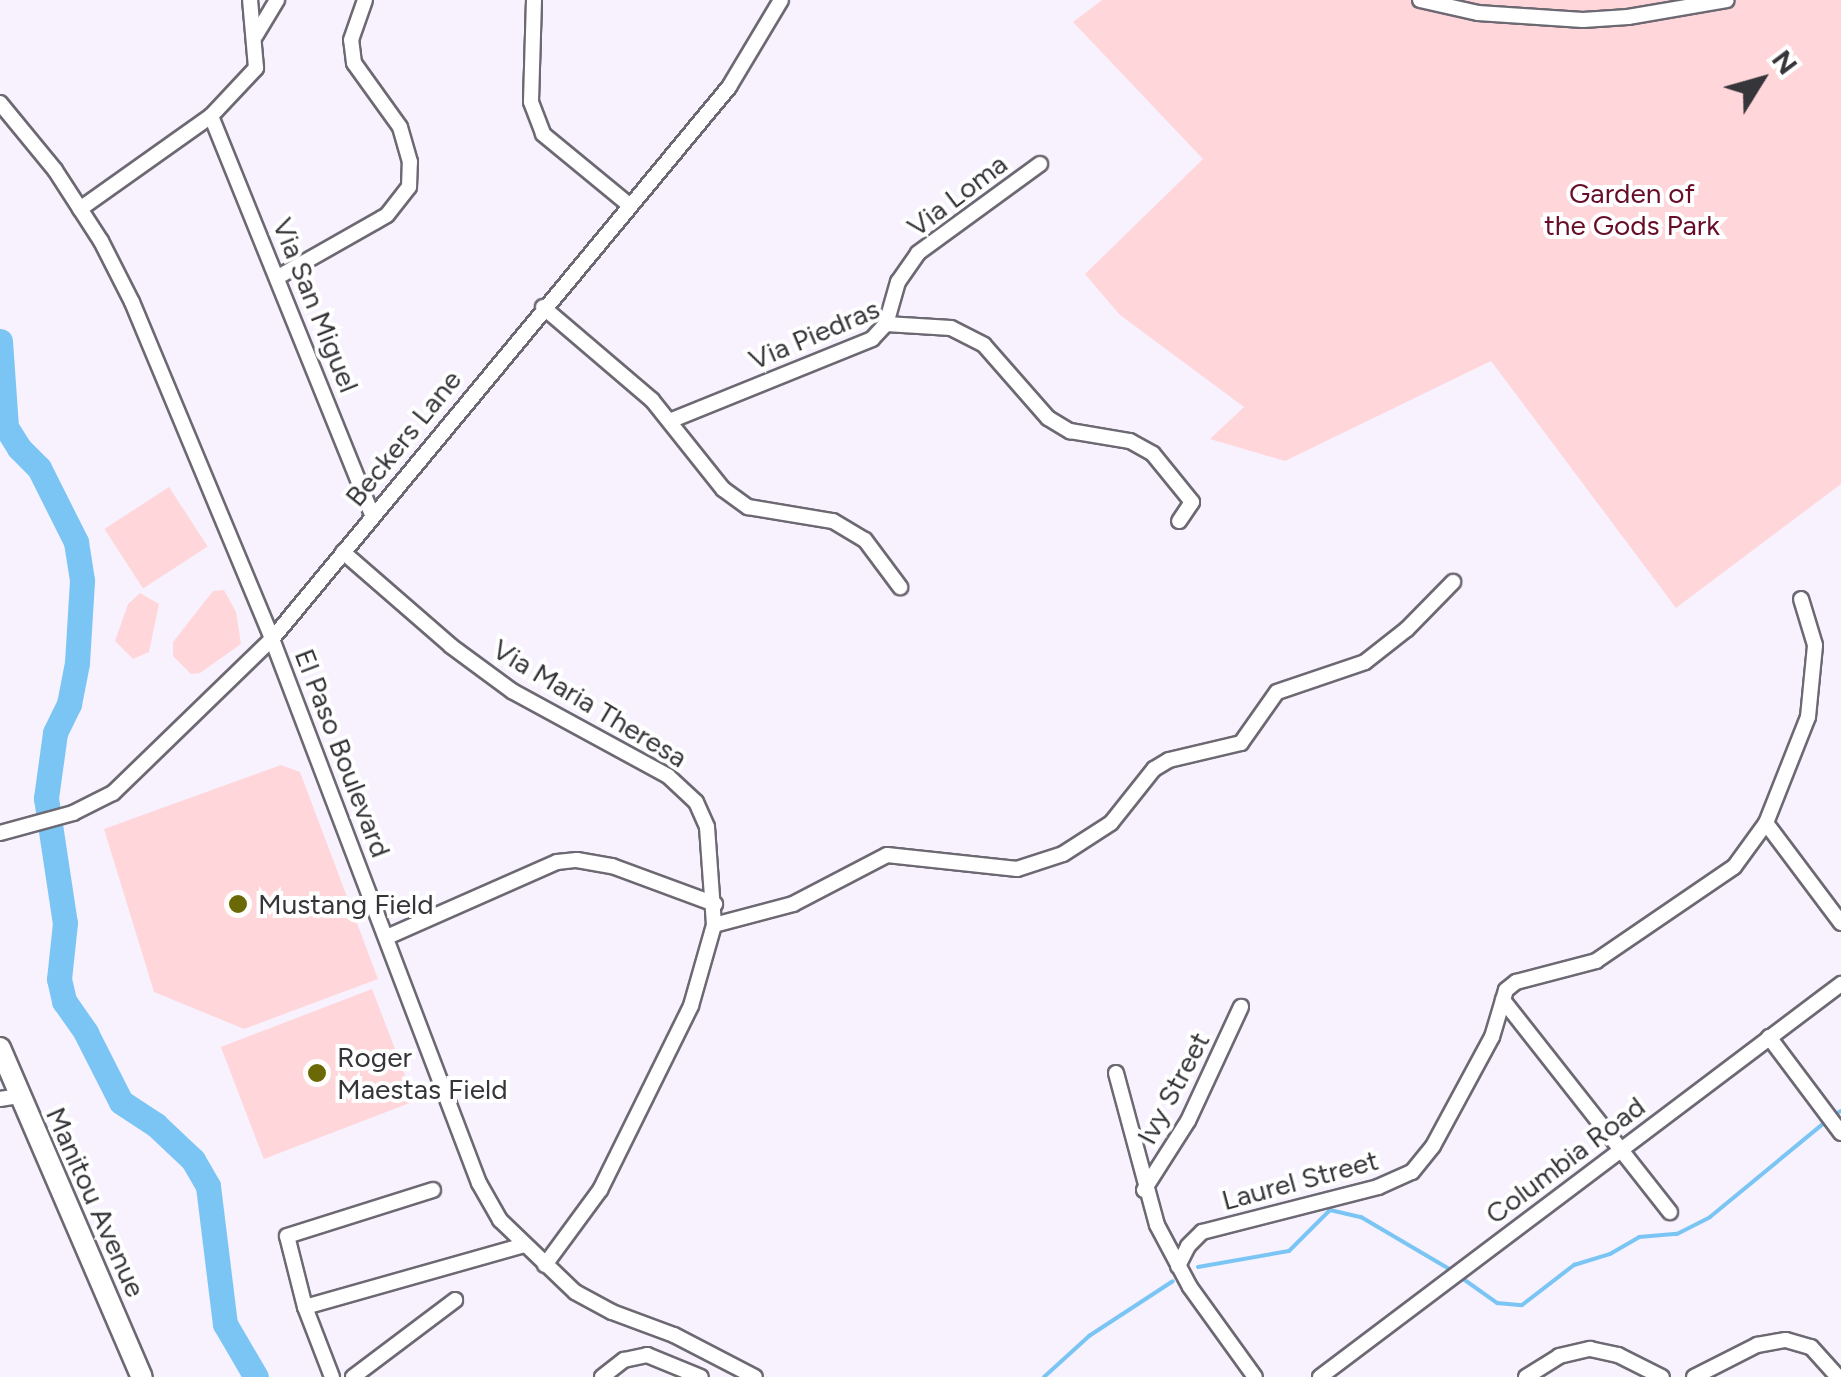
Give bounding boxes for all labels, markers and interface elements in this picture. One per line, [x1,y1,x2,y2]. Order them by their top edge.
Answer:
north arrow [1711,30,1811,130]
text: N [1765,43,1805,81]
street label: Via Loma [901,147,1013,243]
park label: Garden of the Gods Park [1544,176,1720,242]
street label: Via San Miguel [266,213,366,397]
street label: Via Piedras [744,292,884,376]
street label: Beckers Lane [338,363,468,513]
street label: Via Maria Theresa [487,632,693,774]
street label: El Paso Boulevard [288,644,398,862]
place label: Mustang Field [258,887,434,921]
marker: Mustang Field [227,893,249,915]
street label: Ivy Street [1129,1026,1217,1150]
place label: Roger Maestas Field [337,1040,508,1106]
marker: Roger Maestas Field [306,1062,328,1084]
street label: Columbia Road [1479,1089,1651,1231]
street label: Manitou Avenue [39,1102,153,1302]
street label: Laurel Street [1218,1143,1382,1217]

